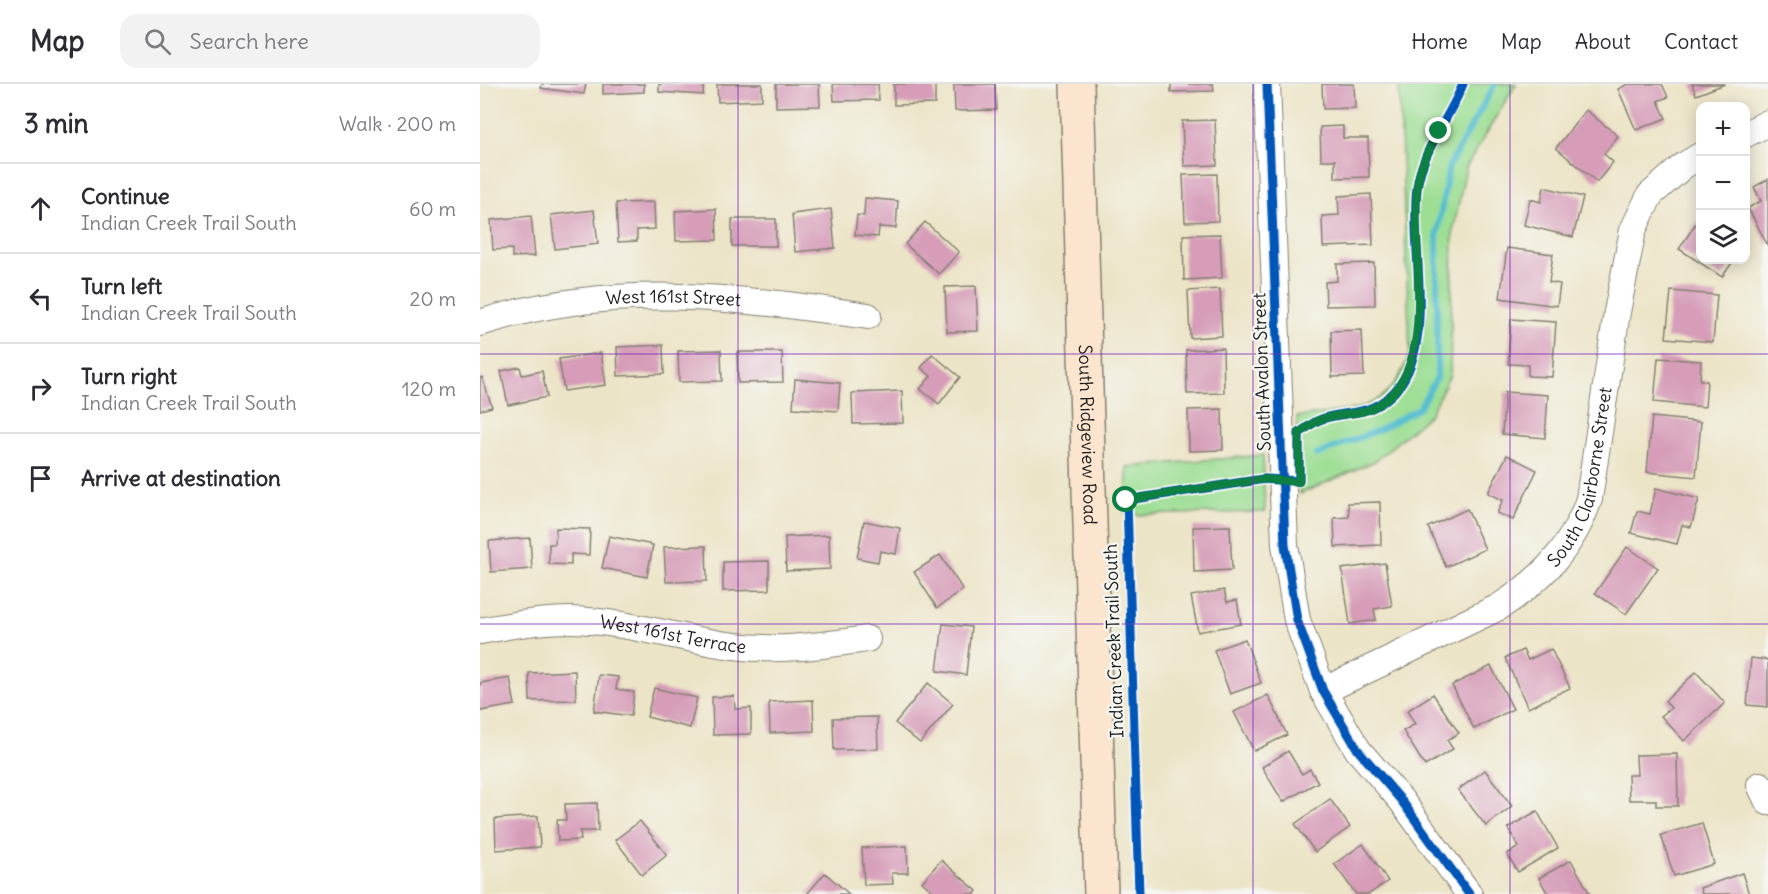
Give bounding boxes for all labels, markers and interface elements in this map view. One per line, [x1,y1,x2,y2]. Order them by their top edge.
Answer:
search box [120,14,540,68]
text: Map [30,23,84,59]
icon: search [141,25,174,58]
text: Search here [189,27,309,55]
text: Home [1411,28,1468,55]
text: Map [1501,28,1542,55]
text: About [1575,28,1631,55]
text: Contact [1664,28,1738,55]
map controls [1696,102,1750,264]
button: + [1696,102,1750,156]
text: 3 min [24,107,89,140]
text: Walk · 200 m [339,111,456,136]
route end [1425,117,1451,143]
button: − [1696,156,1750,210]
text: Continue [81,182,170,210]
icon: ahead [24,192,57,225]
text: 60 m [409,196,456,221]
text: Indian Creek Trail South [81,210,297,235]
button: layers [1696,210,1750,264]
text: Turn left [81,272,162,300]
icon: left [24,282,57,315]
street label: West 161st Street [605,284,742,311]
text: 20 m [410,286,456,311]
street label: South Avalon Street [1247,292,1276,452]
text: Indian Creek Trail South [81,300,297,325]
street label: South Ridgeview Road [1074,344,1102,526]
text: Turn right [81,362,177,390]
icon: right [24,372,57,405]
text: 120 m [402,376,456,401]
street label: South Clairborne Street [1542,386,1617,572]
text: Indian Creek Trail South [81,390,297,415]
icon: arrive [24,462,57,495]
text: Arrive at destination [81,464,281,492]
route start [1112,486,1138,512]
street label: Indian Creek Trail South [1099,544,1128,738]
street label: West 161st Terrace [598,610,747,658]

